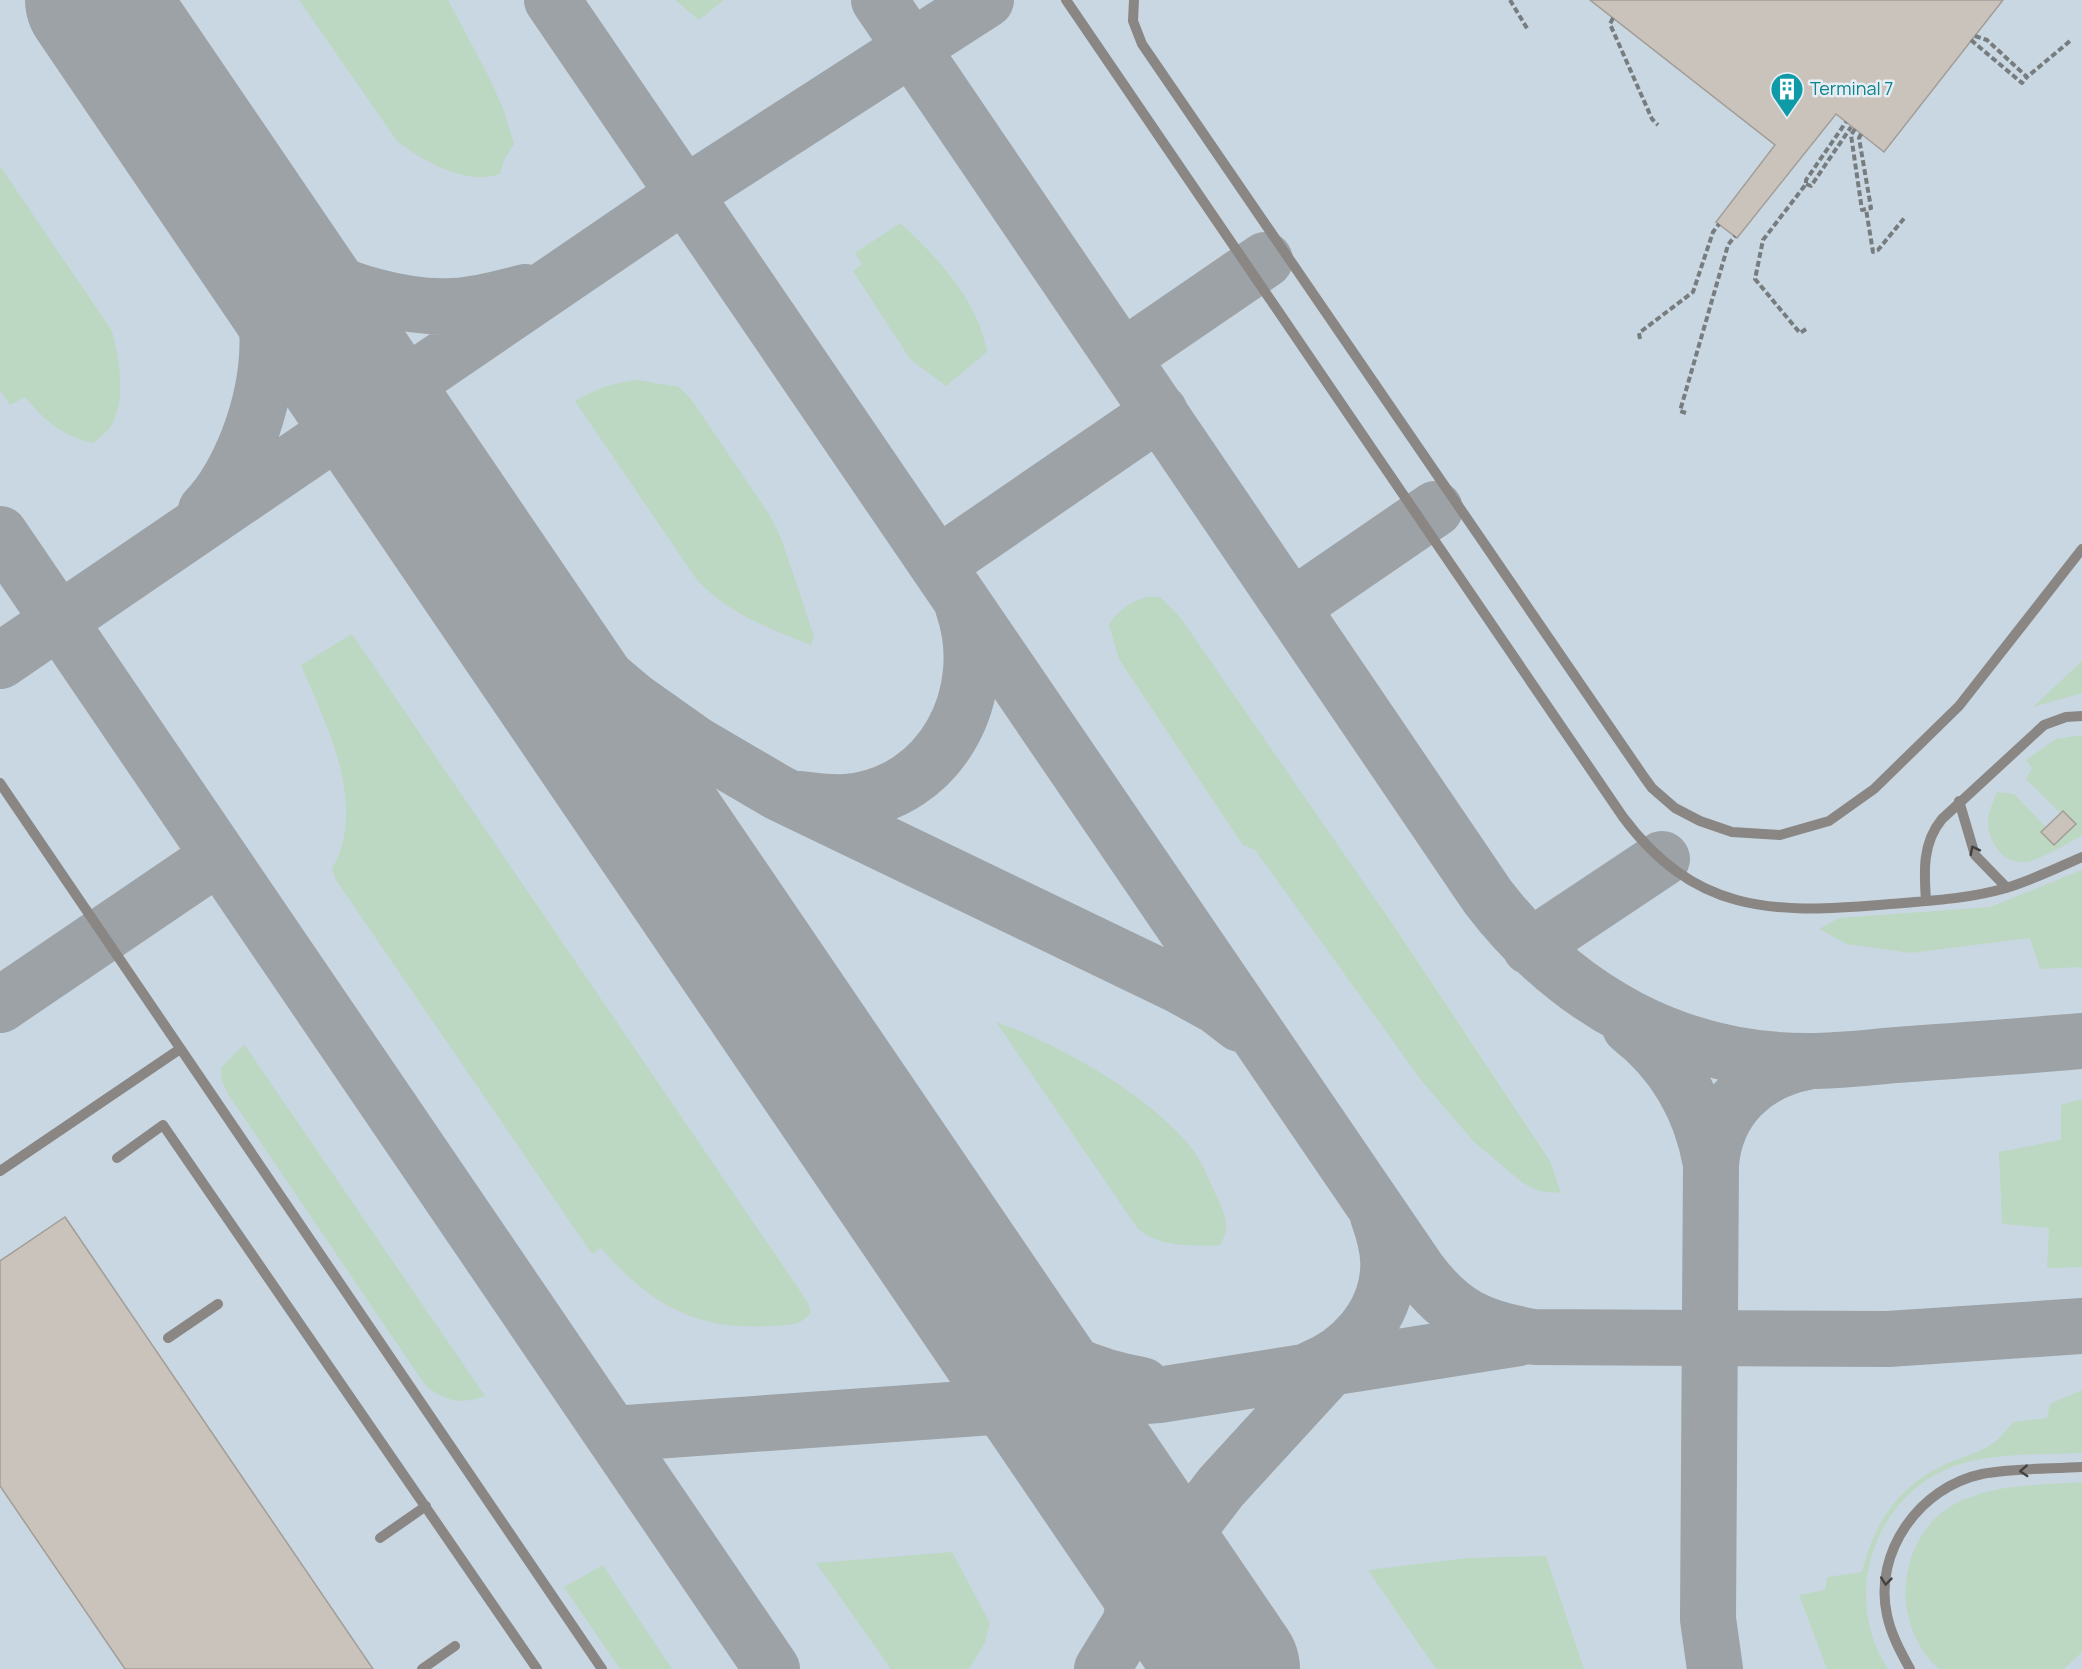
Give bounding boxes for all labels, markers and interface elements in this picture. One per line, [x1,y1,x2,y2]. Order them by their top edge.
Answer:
building icon: Terminal 7 [1769,71,1805,118]
place label: Terminal 7 [1810,76,1893,100]
one-way arrow [1970,845,1981,856]
one-way arrow [2019,1464,2028,1477]
one-way arrow [1880,1576,1893,1585]

